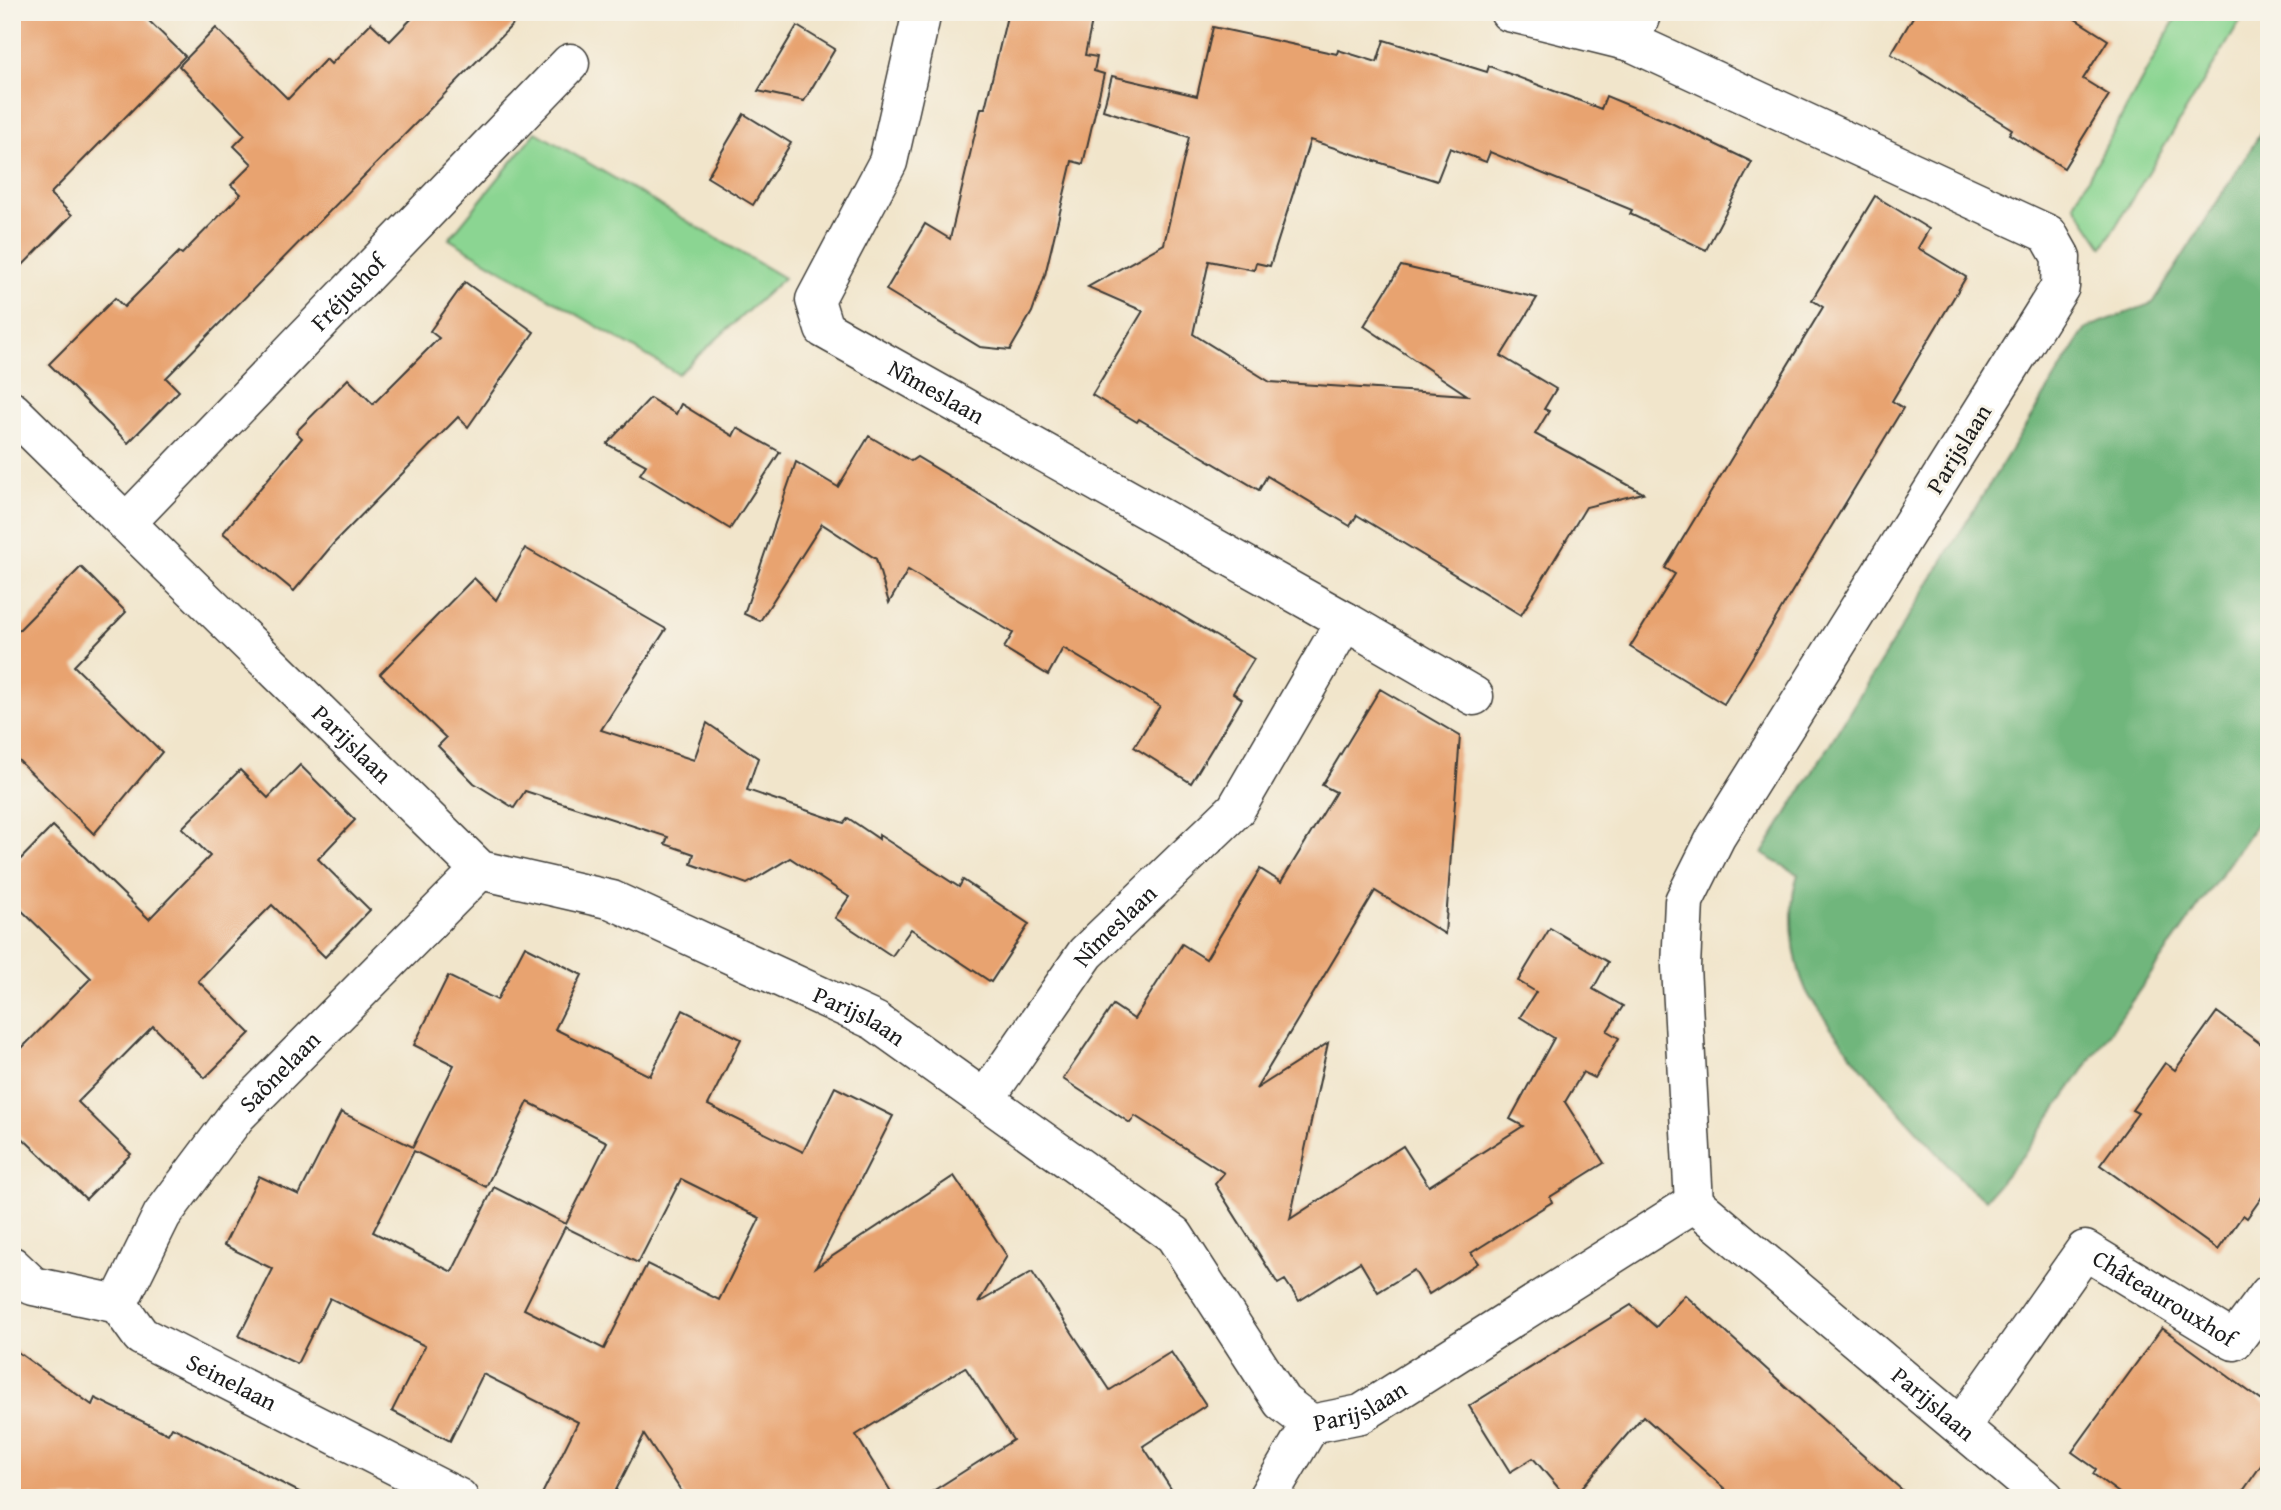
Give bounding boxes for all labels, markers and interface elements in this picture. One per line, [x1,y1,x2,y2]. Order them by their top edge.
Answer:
street label: Fréjushof [302,244,395,339]
street label: Nîmeslaan [882,350,992,433]
street label: Parijslaan [1917,397,2000,500]
street label: Parijslaan [304,697,400,792]
street label: Nîmeslaan [1064,876,1165,974]
street label: Parijslaan [808,977,913,1055]
street label: Saônelaan [231,1022,328,1120]
street label: Châteaurouxhof [2086,1241,2245,1356]
street label: Seinelaan [181,1344,284,1420]
street label: Parijslaan [1884,1358,1983,1449]
street label: Parijslaan [1310,1371,1414,1440]

